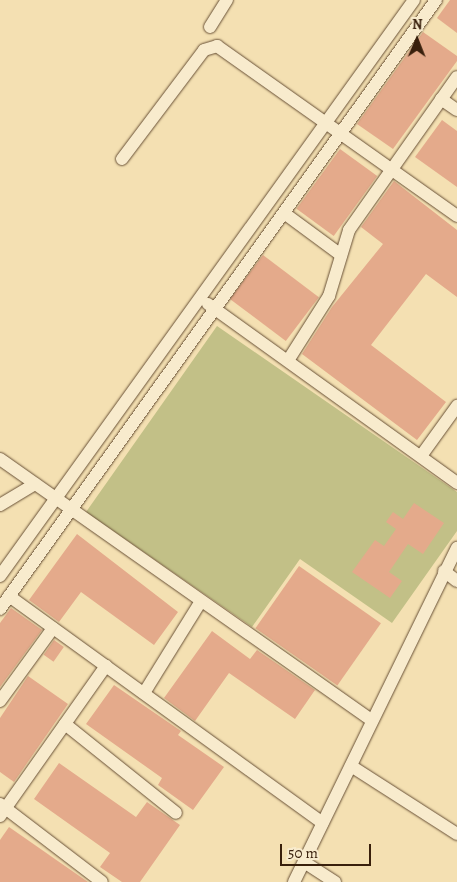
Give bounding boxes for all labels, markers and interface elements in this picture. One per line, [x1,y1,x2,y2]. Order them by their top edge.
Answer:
north arrow [392,15,442,65]
text: N [412,15,423,34]
scale bar [282,834,373,866]
text: 50 m [288,843,318,863]

